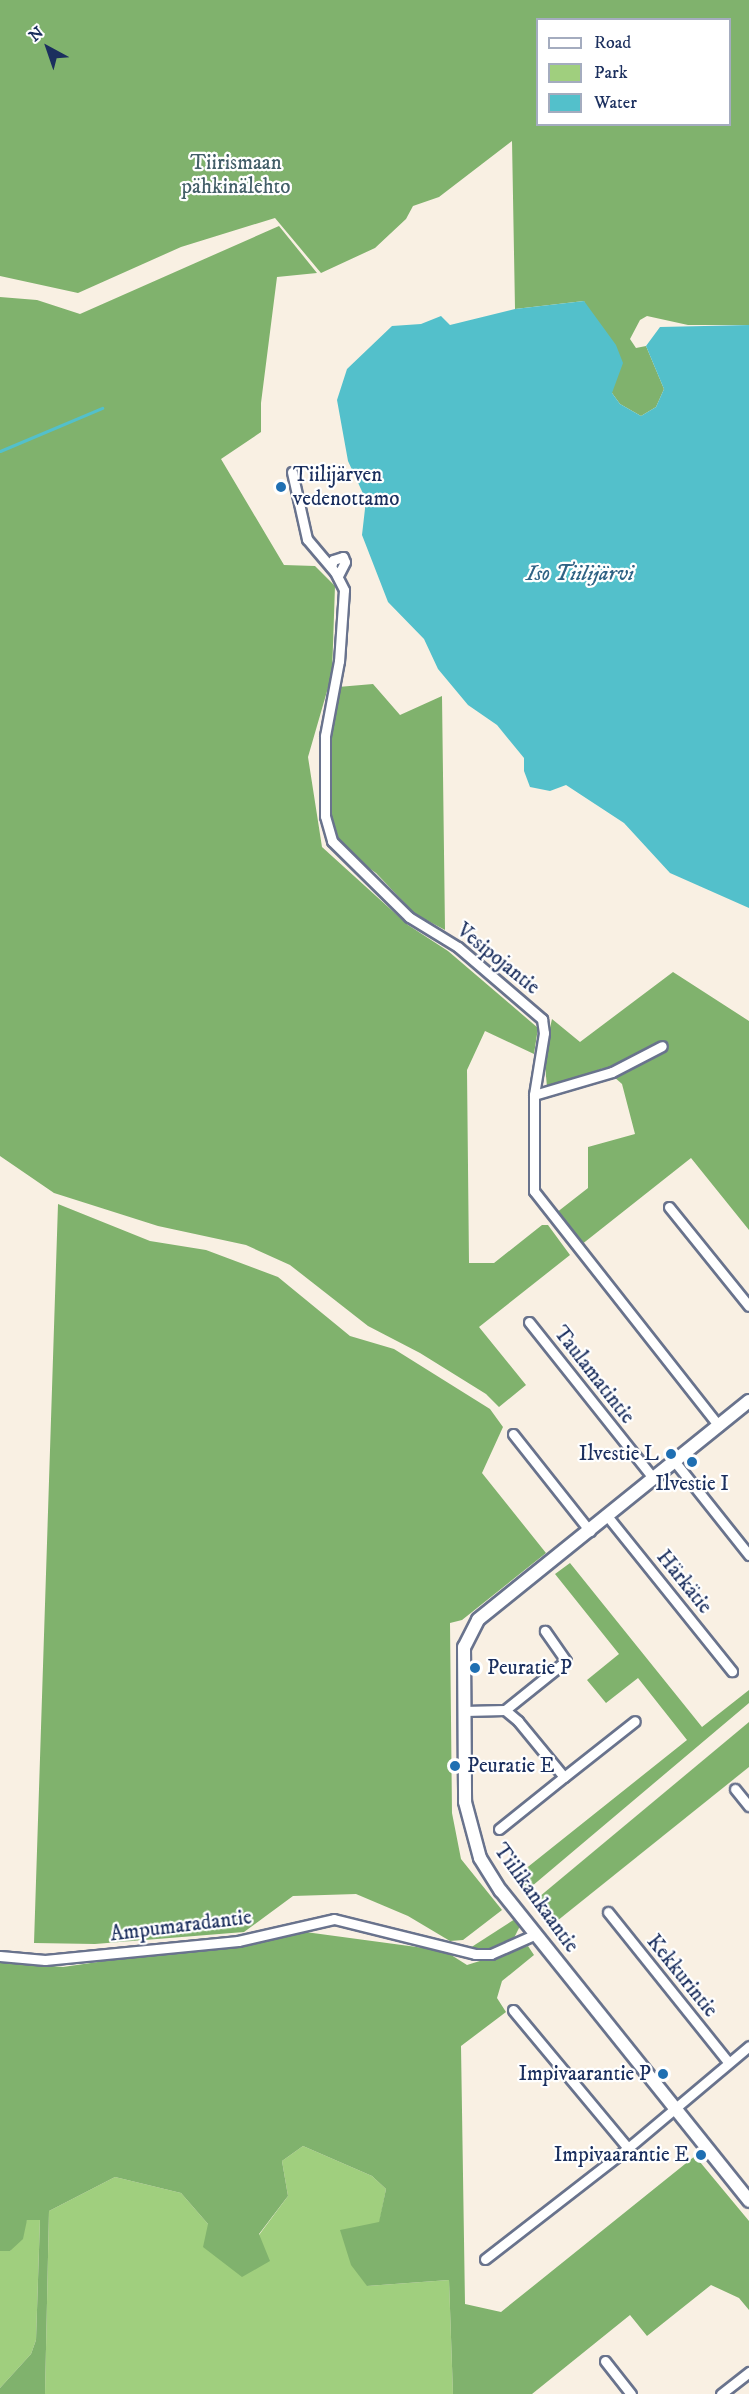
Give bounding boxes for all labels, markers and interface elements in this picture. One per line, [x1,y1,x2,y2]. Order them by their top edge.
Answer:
north arrow [18,18,78,78]
legend [536,18,731,126]
text: N [25,22,48,46]
text: Road [594,32,631,54]
text: Park [594,62,628,84]
text: Water [594,92,637,114]
park label: Tiirismaan pähkinälehto [182,150,290,200]
place label: Tiilijärven vedenottamo [293,462,399,512]
marker: Tiilijärven vedenottamo [274,480,288,494]
water label: Iso Tiilijärvi [526,561,634,587]
street label: Vesipojantie [451,918,545,1000]
street label: Taulamatintie [548,1321,640,1429]
place label: Ilvestie L [579,1441,659,1467]
marker: Ilvestie L [664,1447,678,1461]
marker: Ilvestie I [685,1455,699,1469]
place label: Ilvestie I [655,1471,729,1497]
street label: Härkätie [651,1545,717,1619]
place label: Peuratie P [487,1655,572,1681]
marker: Peuratie P [468,1661,482,1675]
place label: Peuratie E [467,1753,555,1779]
marker: Peuratie E [448,1759,462,1773]
street label: Tiilikankaantie [488,1839,584,1957]
street label: Ampumaradantie [109,1905,253,1947]
street label: Kekkurintie [641,1930,723,2022]
place label: Impivaarantie P [518,2061,651,2087]
marker: Impivaarantie P [656,2067,670,2081]
place label: Impivaarantie E [554,2142,689,2168]
marker: Impivaarantie E [694,2148,708,2162]

